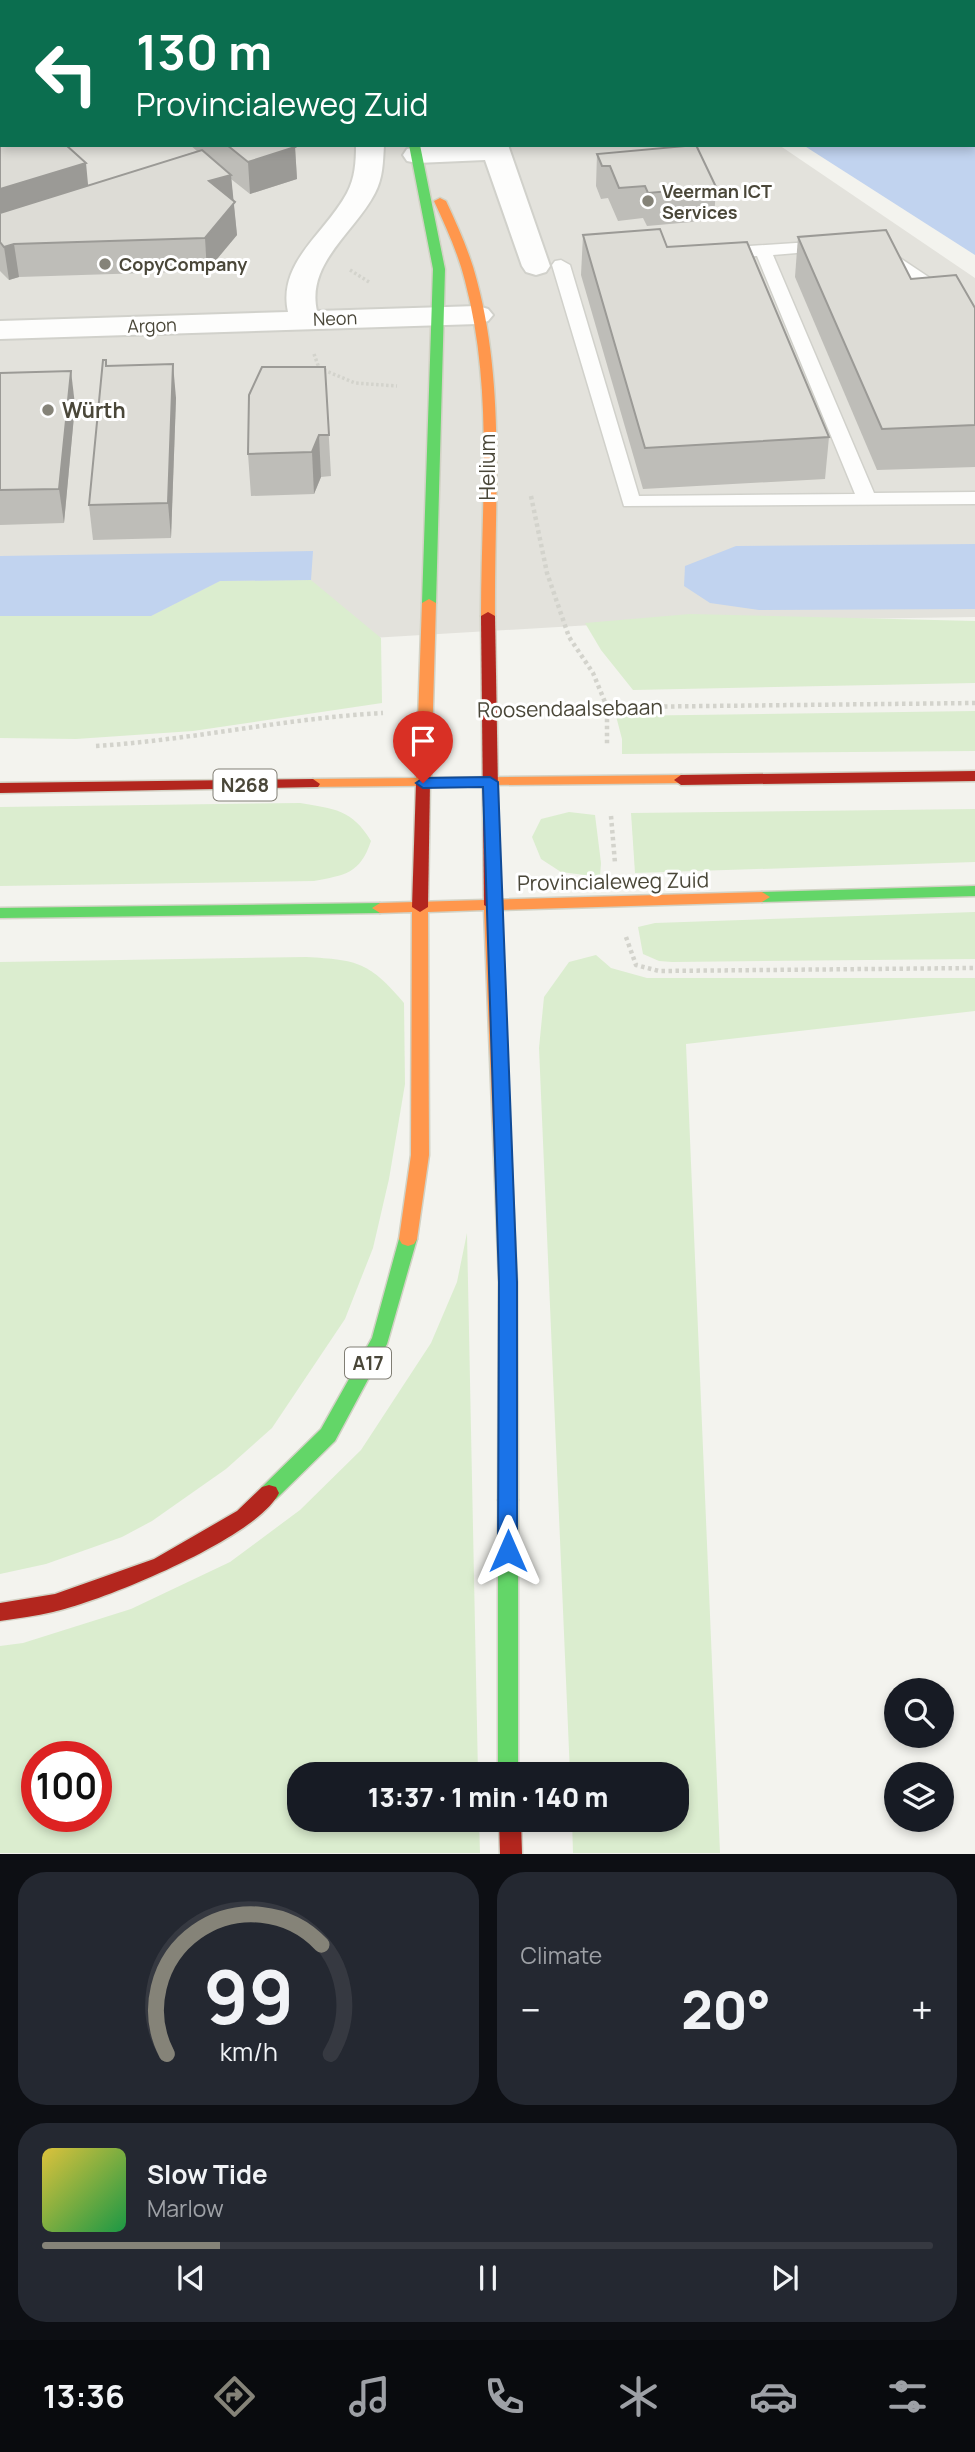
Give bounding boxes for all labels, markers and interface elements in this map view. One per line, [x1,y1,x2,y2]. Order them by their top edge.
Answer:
text: 130 m [136,18,272,85]
icon: left [21,28,112,119]
text: Provincialeweg Zuid [136,82,429,126]
place label: Veerman ICT Services [662,179,772,224]
marker: Veerman ICT Services [640,193,656,209]
place label: CopyCompany [119,252,247,276]
marker: CopyCompany [97,256,113,272]
street label: Neon [313,305,357,331]
street label: Argon [127,312,177,338]
place label: Würth [62,396,126,424]
marker: Würth [40,402,56,418]
street label: Helium [473,434,501,500]
street label: Roosendaalsebaan [477,692,663,724]
pin [393,711,453,783]
icon: arrive [404,722,442,760]
road number: N268 [214,770,276,800]
street label: Provincialeweg Zuid [517,865,709,897]
road number: A17 [345,1348,391,1378]
position arrow [471,1514,545,1588]
map controls [884,1678,954,1832]
button: search [884,1678,954,1748]
speed limit sign: 100 [21,1741,112,1832]
button: layers [884,1762,954,1832]
text: 13:37 · 1 min · 140 m [368,1779,608,1815]
text: Climate [521,1939,602,1971]
text: 99 [203,1947,294,2047]
text: 20° [681,1974,771,2045]
text: − [521,1983,541,2035]
text: + [911,1983,933,2035]
text: km/h [219,2034,277,2069]
text: Slow Tide [147,2156,268,2192]
text: Marlow [147,2192,224,2224]
icon: previous [172,2259,210,2297]
icon: pause [469,2259,507,2297]
icon: next [766,2259,804,2297]
icon: directions [210,2372,259,2421]
icon: music [345,2372,394,2421]
icon: phone [480,2372,529,2421]
icon: climate [614,2372,663,2421]
icon: car [749,2372,798,2421]
icon: filters [883,2372,932,2421]
text: 13:36 [43,2374,125,2418]

